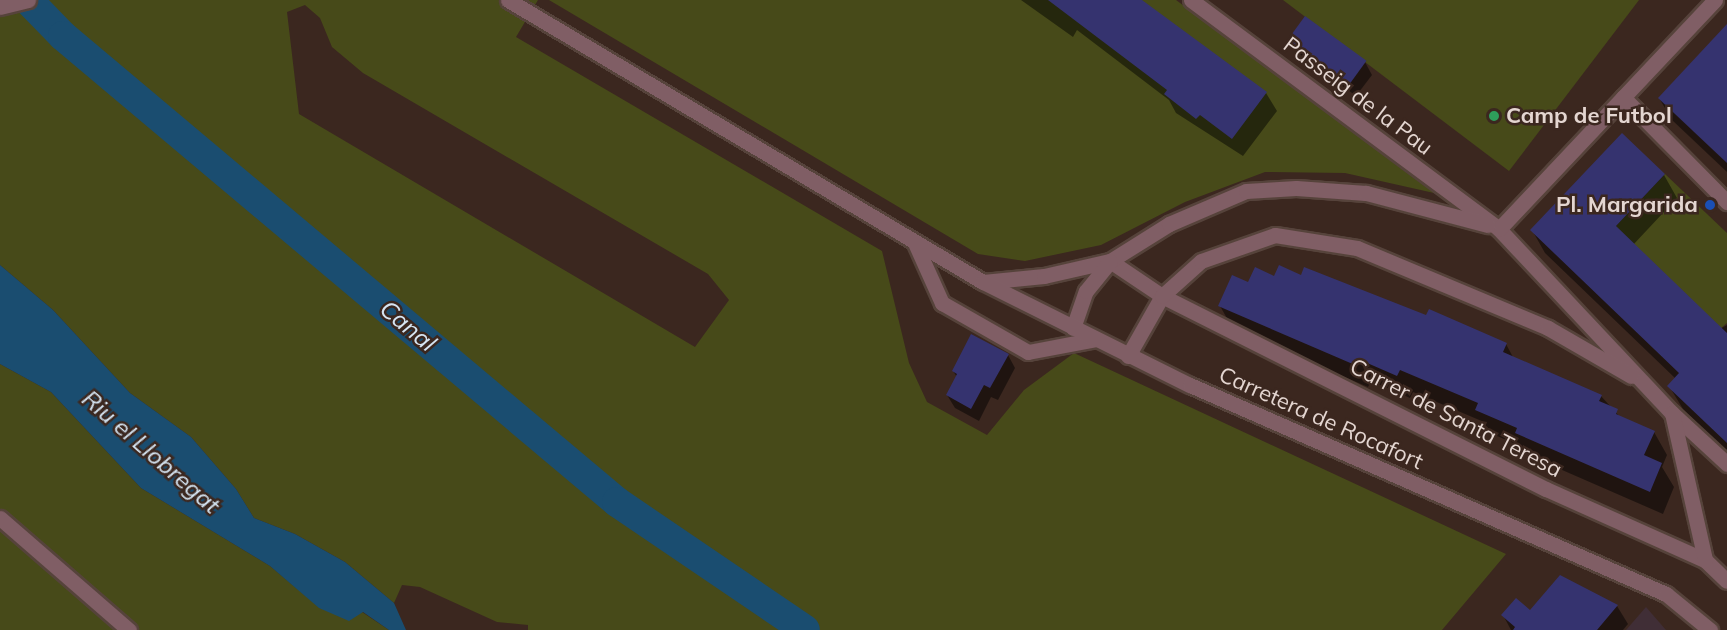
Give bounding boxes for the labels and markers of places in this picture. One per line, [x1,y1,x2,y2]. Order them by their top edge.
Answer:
place label: Camp de Futbol [1506,103,1672,129]
marker: Camp de Futbol [1487,109,1501,123]
place label: Pl. Margarida [1556,192,1698,218]
marker: Pl. Margarida [1703,198,1717,212]

